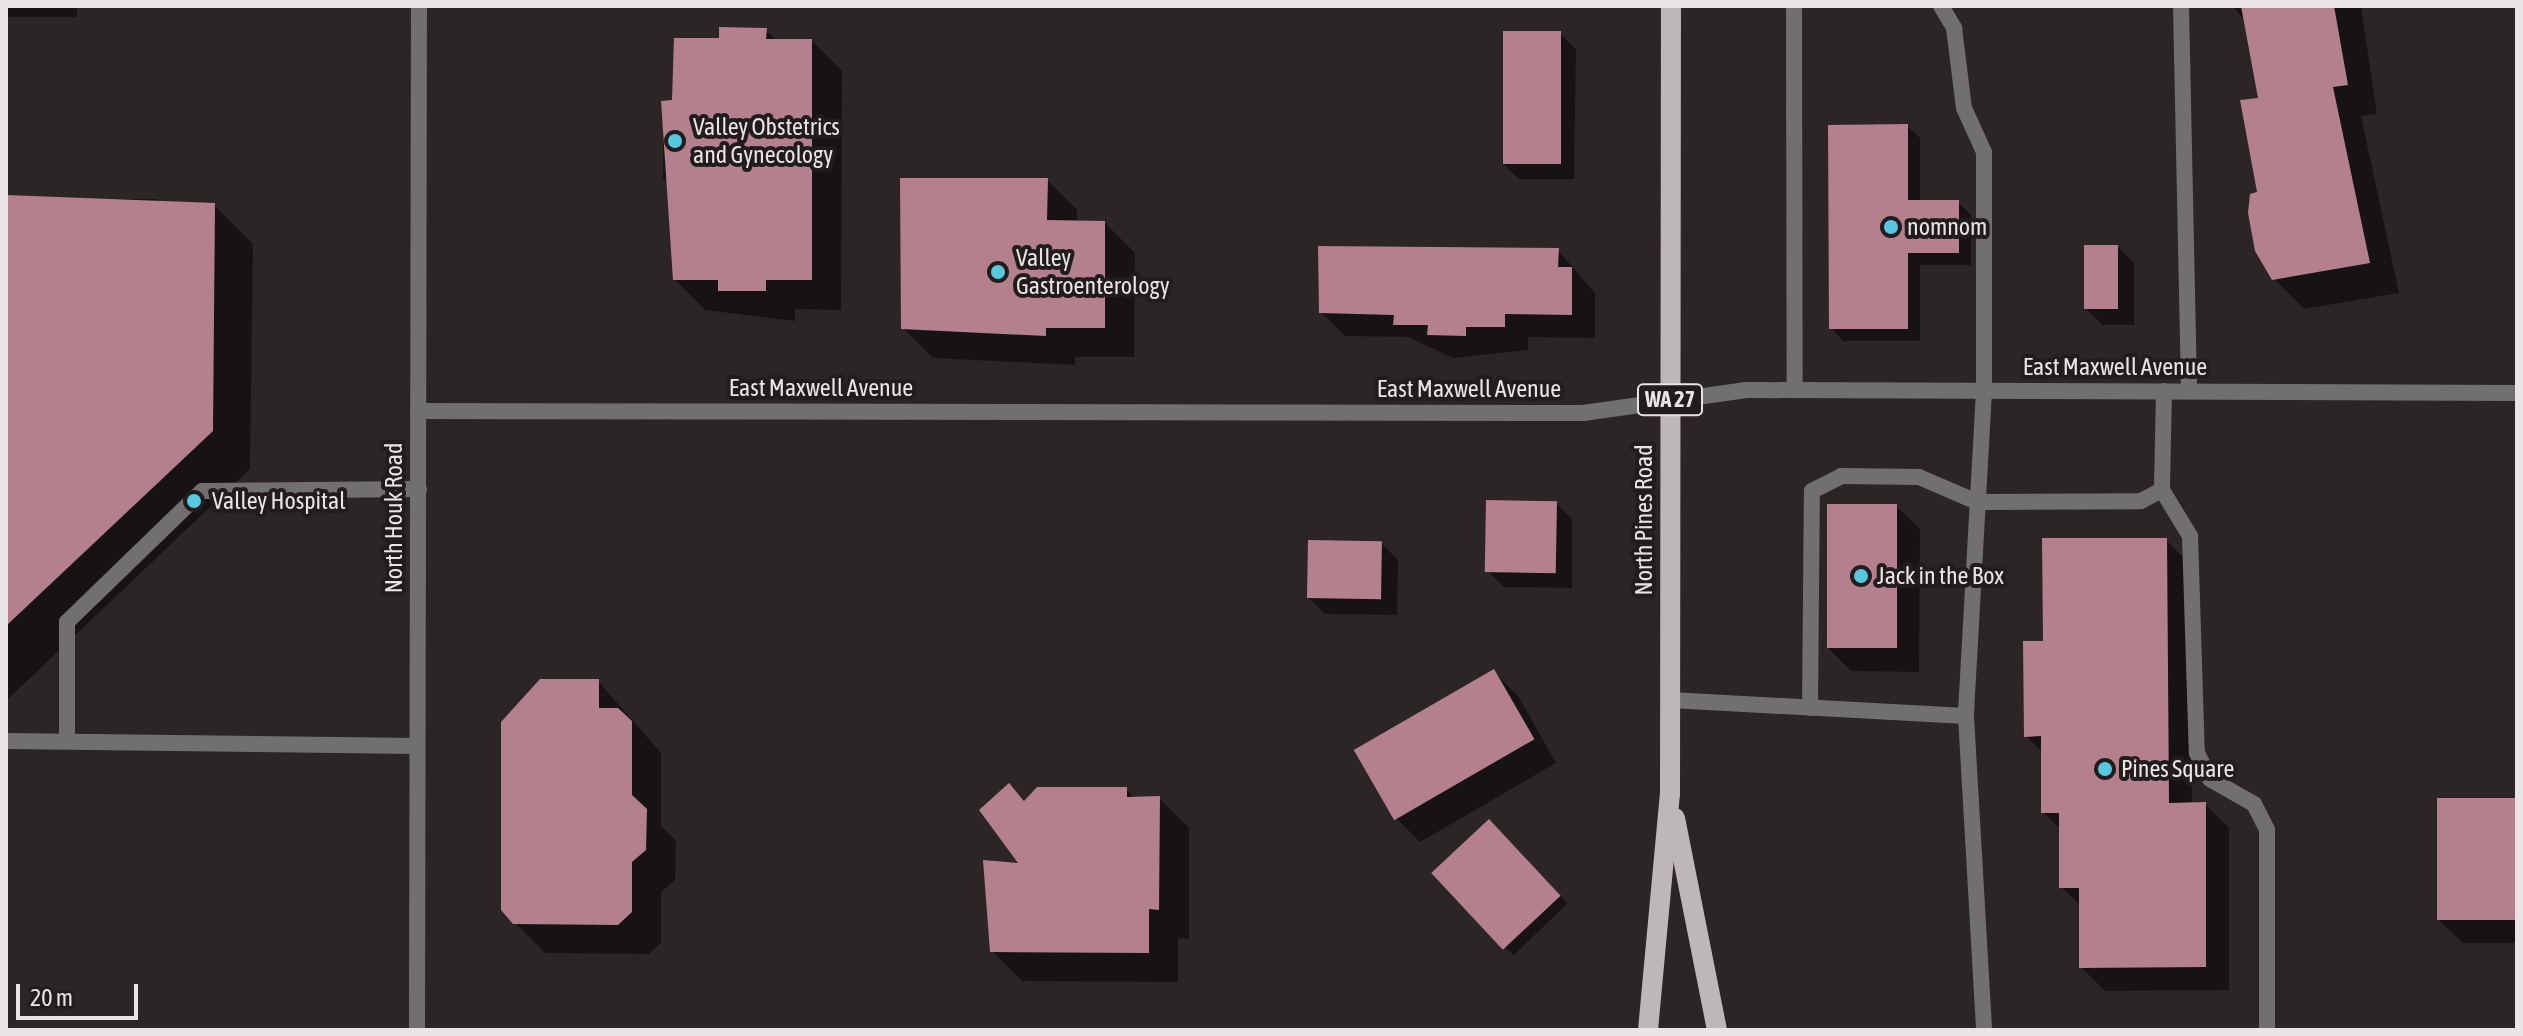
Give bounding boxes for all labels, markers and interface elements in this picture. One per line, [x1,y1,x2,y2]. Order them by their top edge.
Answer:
place label: Valley Obstetrics and Gynecology [693,113,840,169]
marker: Valley Obstetrics and Gynecology [664,130,686,152]
place label: nomnom [1907,213,1987,241]
marker: nomnom [1882,218,1900,236]
place label: Valley Gastroenterology [1016,244,1170,300]
marker: Valley Gastroenterology [987,261,1009,283]
street label: East Maxwell Avenue [2023,353,2207,381]
street label: East Maxwell Avenue [729,374,913,402]
street label: East Maxwell Avenue [1377,375,1561,403]
road number: WA 27 [1636,382,1704,418]
street label: North Houk Road [380,443,408,593]
street label: North Pines Road [1630,444,1658,596]
place label: Valley Hospital [212,487,346,515]
marker: Valley Hospital [183,490,205,512]
place label: Jack in the Box [1877,562,2004,590]
marker: Jack in the Box [1852,567,1870,585]
place label: Pines Square [2121,755,2234,783]
marker: Pines Square [2096,760,2114,778]
scale bar [20,968,142,1018]
text: 20 m [30,984,73,1011]

